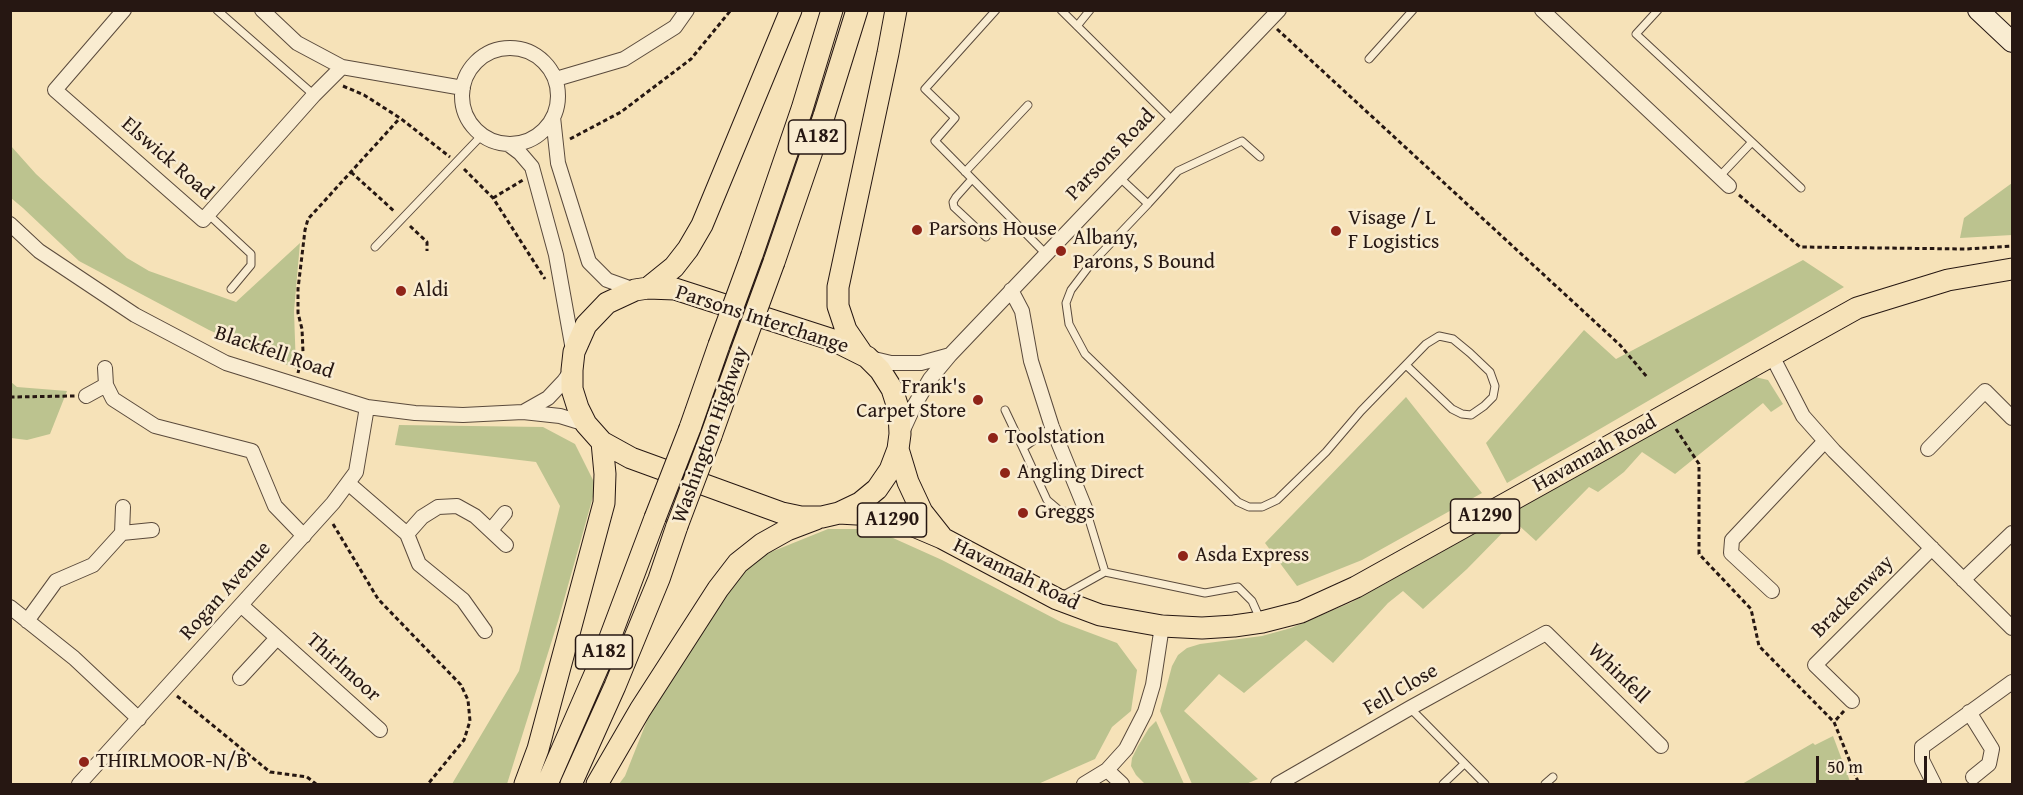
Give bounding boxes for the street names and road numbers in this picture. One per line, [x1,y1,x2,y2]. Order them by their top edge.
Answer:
street label: Parsons Road [1061,104,1161,206]
street label: Elswick Road [116,112,218,206]
road number: A182 [788,120,846,154]
street label: Parsons Interchange [672,280,852,360]
street label: Blackfell Road [211,321,337,385]
street label: Washington Highway [667,343,755,527]
street label: Havannah Road [1529,410,1661,498]
road number: A1290 [1450,499,1520,533]
road number: A1290 [858,503,926,537]
street label: Havannah Road [949,534,1083,616]
street label: Rogan Avenue [175,536,277,646]
street label: Brackenway [1807,551,1899,643]
street label: Thirlmoor [301,628,385,708]
road number: A182 [576,635,632,669]
street label: Whinfell [1582,639,1654,709]
street label: Fell Close [1359,659,1443,721]

